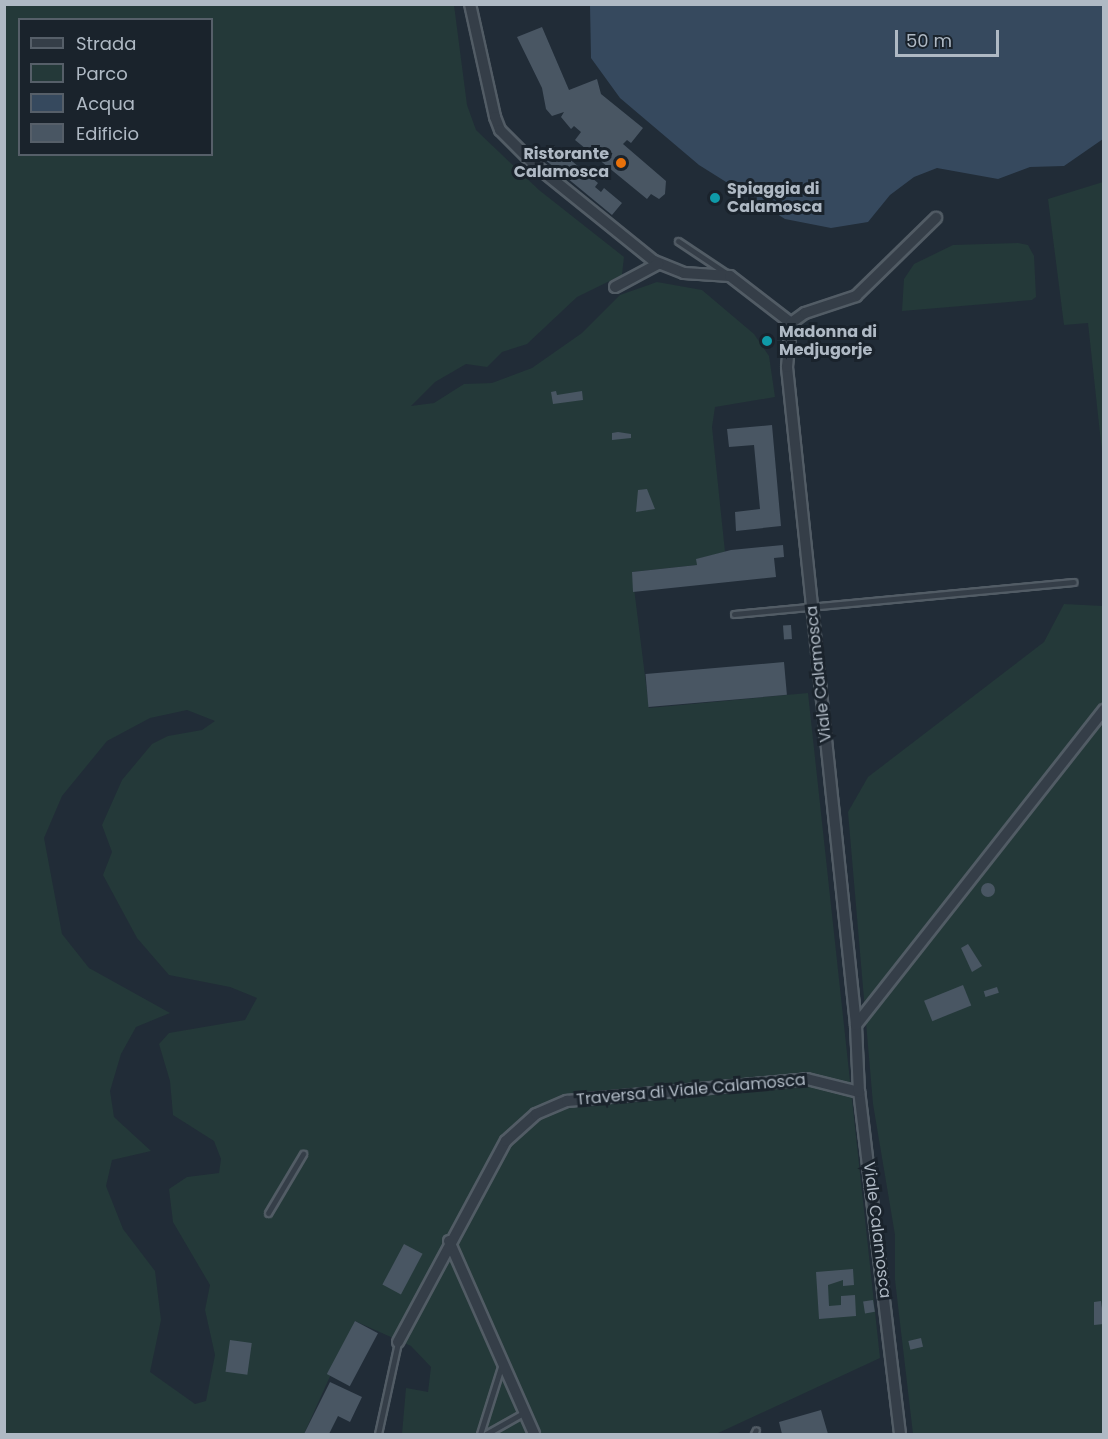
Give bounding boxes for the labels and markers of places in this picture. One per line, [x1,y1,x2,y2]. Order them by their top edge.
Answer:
place label: Ristorante Calamosca [514,144,609,182]
marker: Ristorante Calamosca [614,156,628,170]
place label: Spiaggia di Calamosca [727,179,822,217]
marker: Spiaggia di Calamosca [708,191,722,205]
place label: Madonna di Medjugorje [779,322,877,360]
marker: Madonna di Medjugorje [760,334,774,348]

